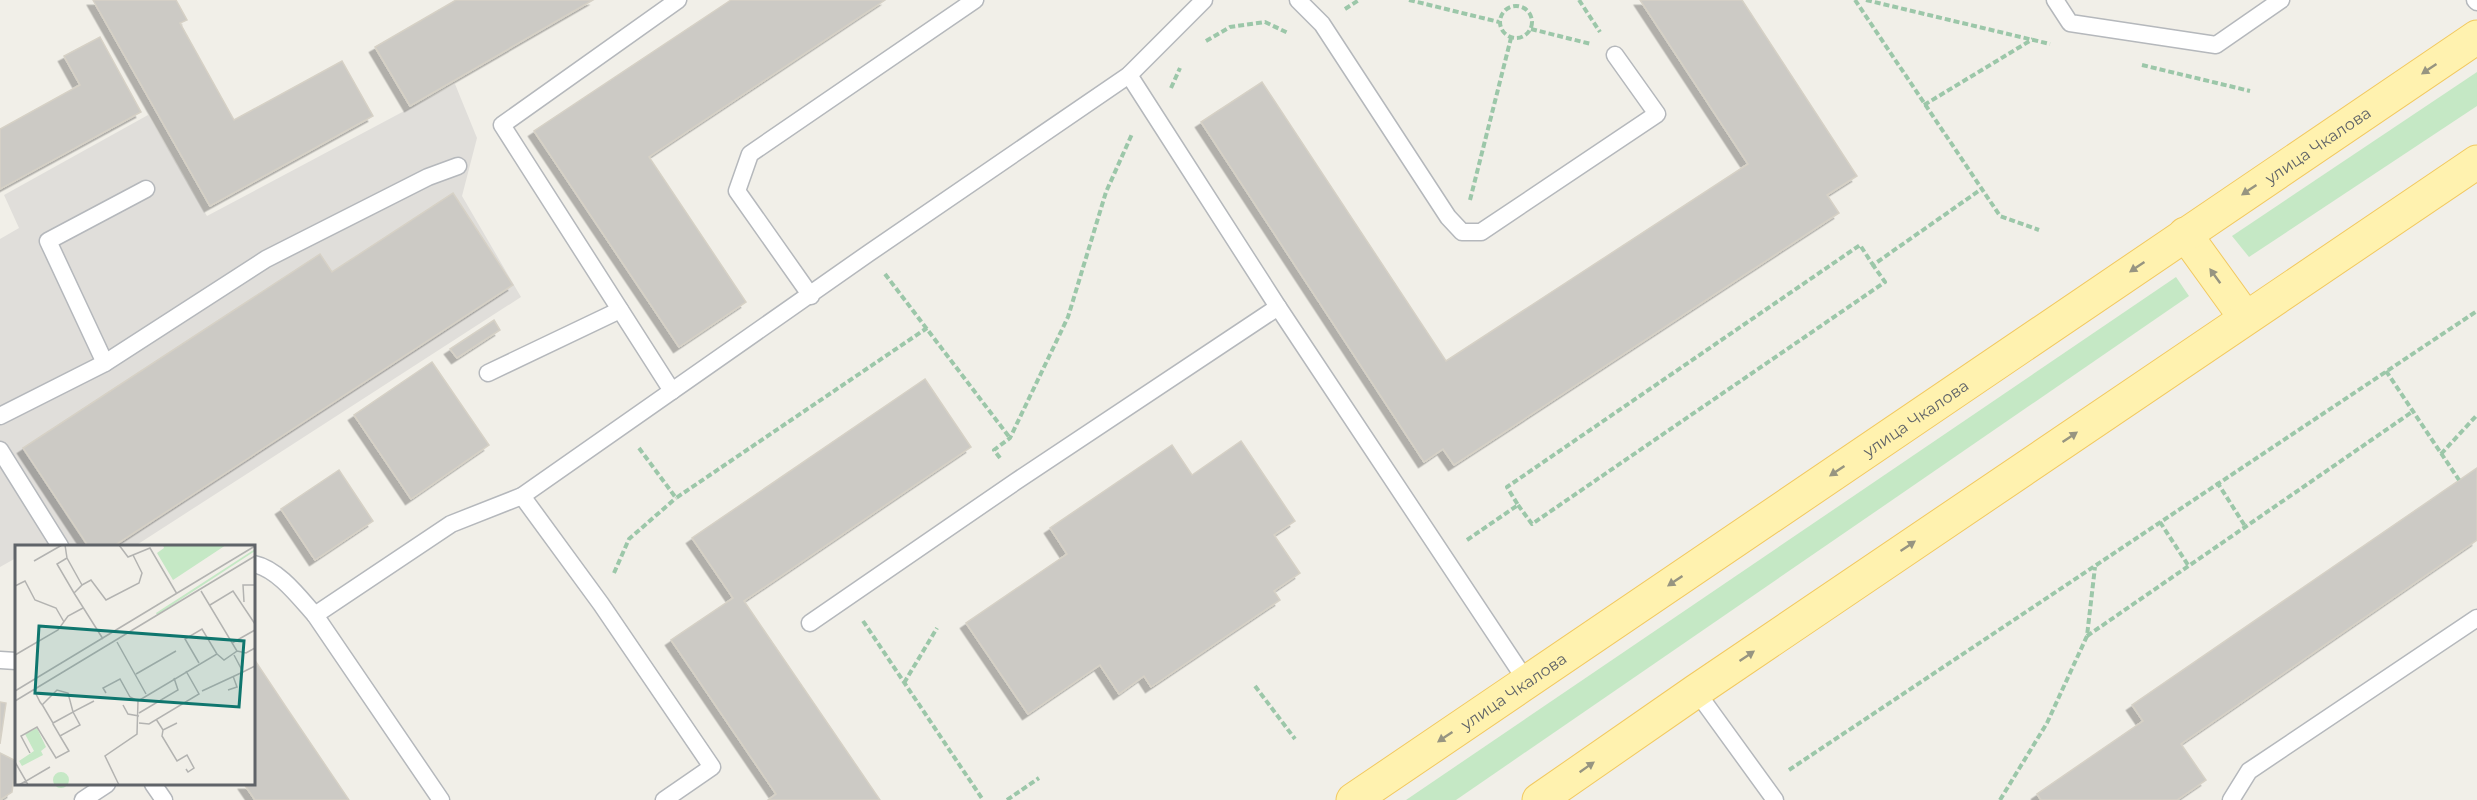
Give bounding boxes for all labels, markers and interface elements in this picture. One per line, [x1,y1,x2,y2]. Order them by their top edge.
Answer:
one-way arrow [2420,64,2437,75]
street label: улица Чкалова [2260,103,2374,188]
one-way arrow [2242,184,2258,196]
one-way arrow [2129,261,2145,273]
one-way arrow [2209,268,2221,284]
street label: улица Чкалова [1858,376,1972,461]
one-way arrow [2061,431,2077,443]
one-way arrow [1829,465,1845,477]
one-way arrow [1900,540,1916,552]
inset map [15,545,255,785]
one-way arrow [1668,575,1684,587]
street label: улица Чкалова [1456,649,1570,734]
one-way arrow [1739,650,1755,662]
one-way arrow [1436,732,1453,743]
one-way arrow [1578,761,1594,773]

